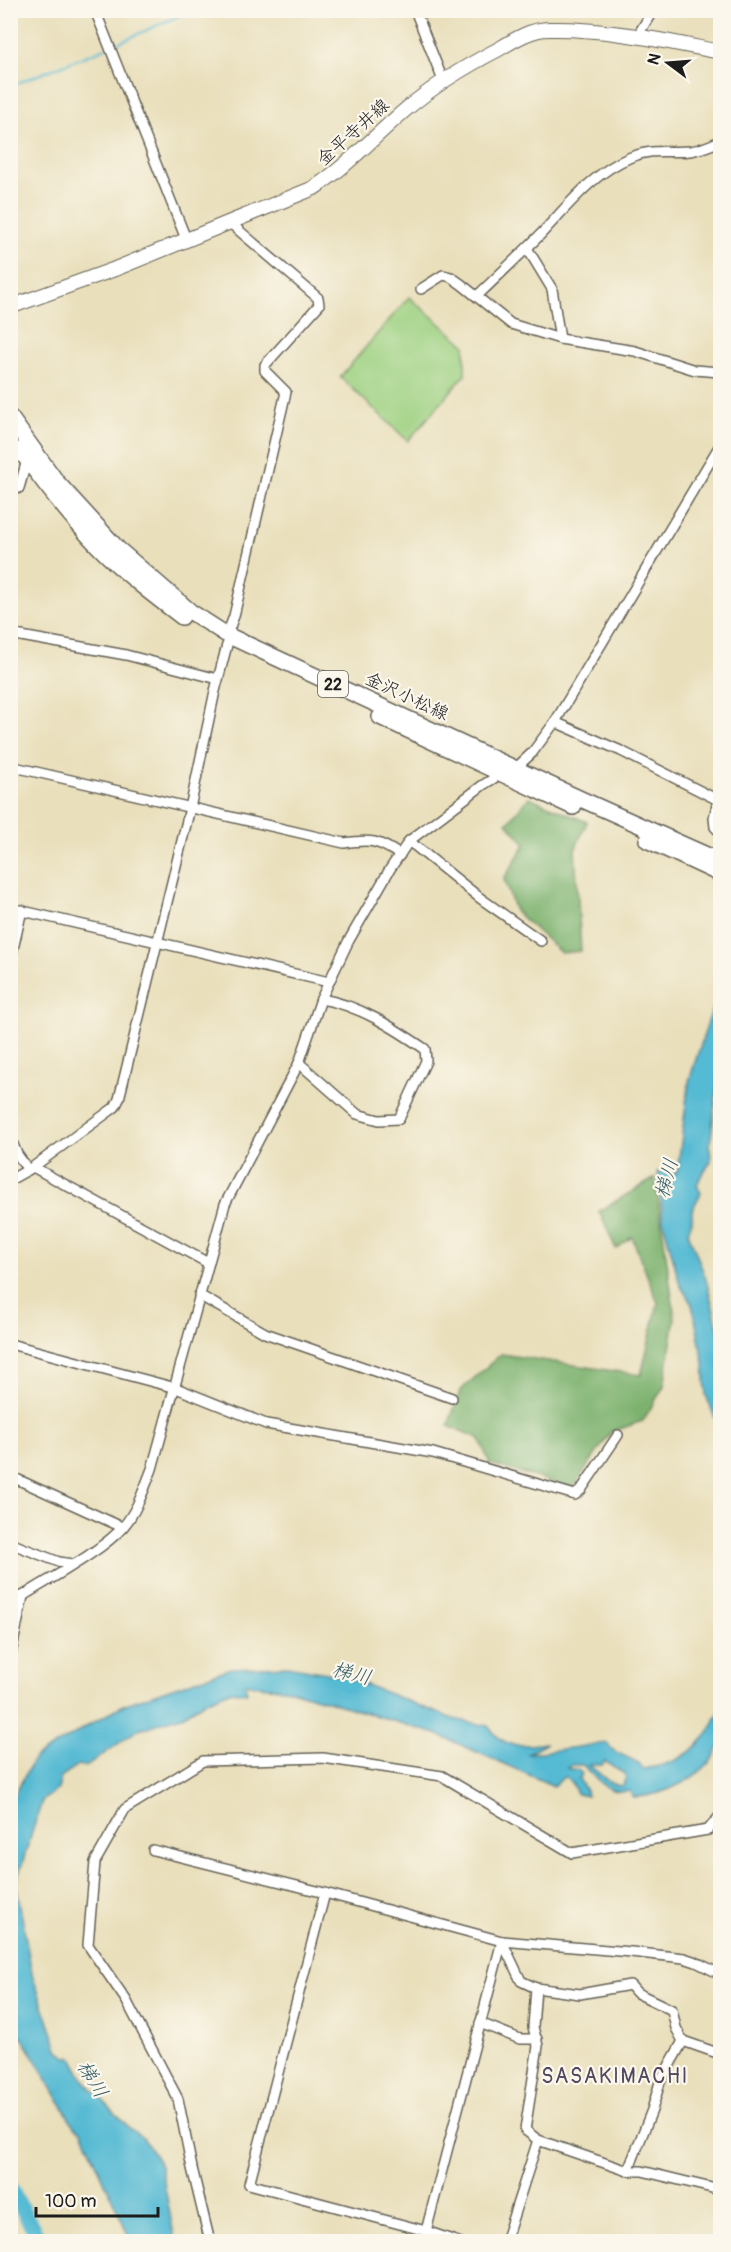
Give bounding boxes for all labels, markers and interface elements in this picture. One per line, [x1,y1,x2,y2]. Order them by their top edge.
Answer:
north arrow [638,33,698,93]
text: N [643,51,666,67]
street label: 金平寺井線 [312,94,394,171]
street label: 金沢小松線 [361,667,452,726]
road number: 22 [318,671,348,697]
water label: 梯川 [649,1156,684,1201]
water label: 梯川 [329,1657,374,1690]
water label: 梯川 [72,2056,114,2103]
district label: SASAKIMACHI [541,2063,689,2090]
scale bar [36,2180,158,2218]
text: 100 m [45,2190,97,2213]

